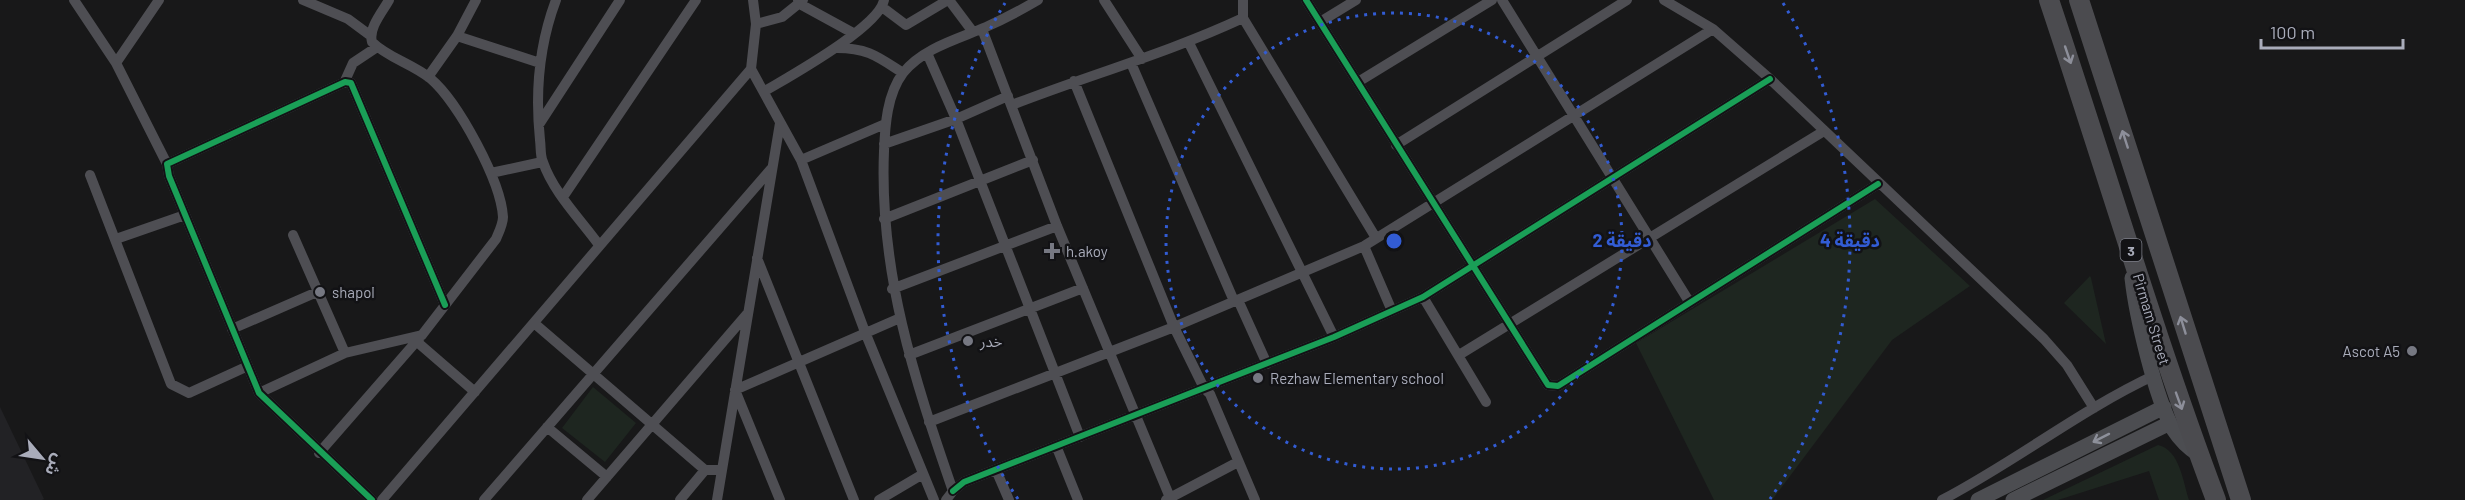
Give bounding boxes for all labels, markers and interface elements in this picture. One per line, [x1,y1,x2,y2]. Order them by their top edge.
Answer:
scale bar [2261,12,2404,50]
text: 100 m [2270,21,2315,43]
one-way arrow [2063,45,2074,64]
one-way arrow [2119,130,2130,149]
text: 2 دقيقة [1593,229,1651,251]
text: 4 دقيقة [1820,229,1880,251]
centre of rings [1384,231,1404,251]
road number: 3 [2120,239,2142,261]
marker: h.akoy [1043,242,1061,260]
place label: h.akoy [1066,242,1108,260]
street label: Pirmam Street [2130,271,2174,367]
place label: shapol [332,283,375,301]
marker: shapol [313,285,327,299]
one-way arrow [2177,316,2188,335]
place label: خدر [979,332,1002,351]
marker: خدر [961,334,975,348]
place label: Ascot A5 [2343,342,2400,360]
marker: Ascot A5 [2405,344,2419,358]
place label: Rezhaw Elementary school [1270,369,1444,387]
marker: Rezhaw Elementary school [1251,371,1265,385]
one-way arrow [2174,391,2185,410]
north arrow [12,428,72,488]
one-way arrow [2092,433,2110,445]
text: ش [41,451,69,480]

